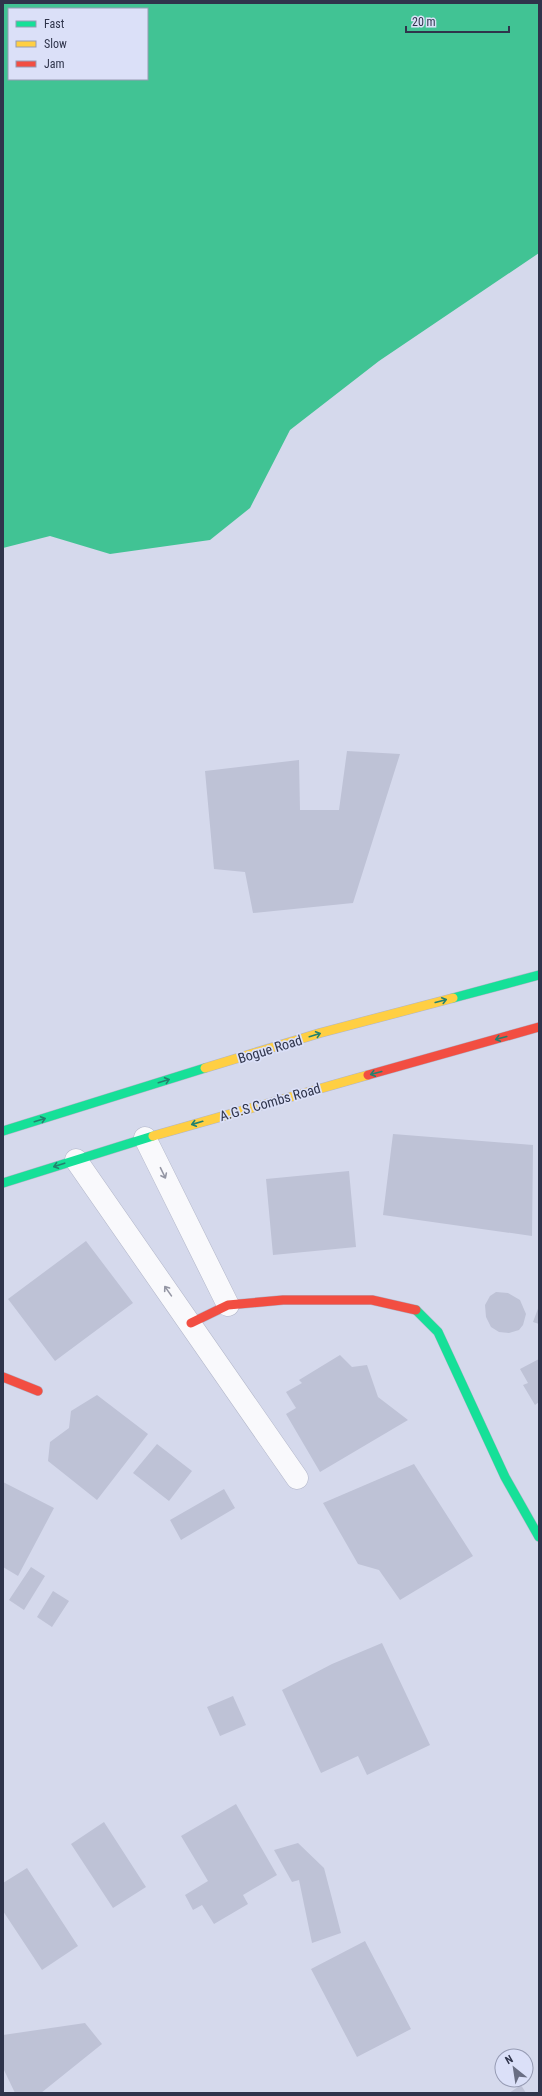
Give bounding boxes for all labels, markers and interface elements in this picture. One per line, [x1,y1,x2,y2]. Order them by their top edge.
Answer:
legend [8,8,148,80]
scale bar [406,8,509,34]
text: 20 m [412,15,436,29]
text: Fast [44,17,65,31]
text: Slow [44,37,67,51]
text: Jam [44,57,65,71]
one-way arrow [434,997,447,1004]
one-way arrow [309,1031,322,1038]
street label: Bogue Road [236,1032,304,1066]
one-way arrow [495,1035,508,1042]
one-way arrow [370,1069,383,1077]
one-way arrow [158,1077,171,1084]
street label: A.G.S Combs Road [218,1080,322,1124]
one-way arrow [34,1115,46,1123]
one-way arrow [191,1120,204,1127]
one-way arrow [53,1162,66,1169]
one-way arrow [159,1167,167,1179]
one-way arrow [164,1286,172,1297]
north arrow [494,2048,534,2088]
text: N [503,2052,516,2067]

